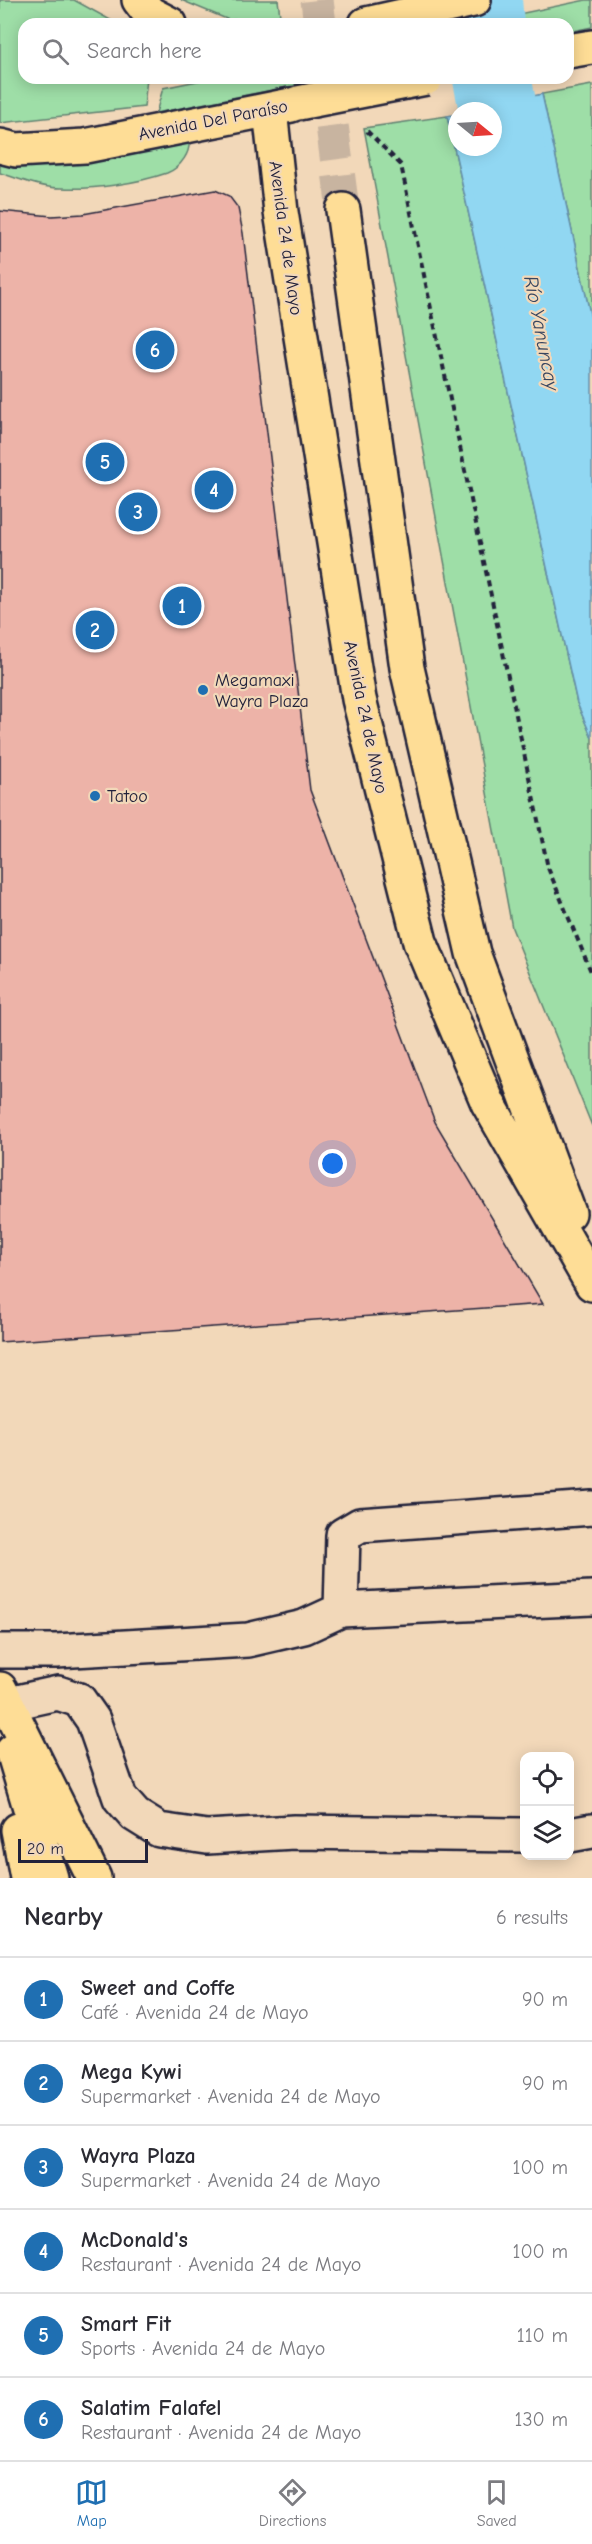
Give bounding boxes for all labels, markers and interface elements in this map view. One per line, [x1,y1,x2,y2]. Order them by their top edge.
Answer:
search box [18,18,574,84]
icon: search [39,35,72,68]
text: Search here [87,38,202,64]
street label: Avenida Del Paraíso [137,96,289,145]
north arrow [448,102,502,156]
street label: Avenida 24 de Mayo [264,159,307,317]
water label: Río Yanuncay [519,274,564,393]
pin: 6 [136,328,174,372]
pin: 5 [86,440,124,484]
pin: 4 [194,468,234,512]
pin: 3 [118,490,158,534]
pin: 1 [162,584,201,628]
pin: 2 [76,608,115,652]
street label: Avenida 24 de Mayo [339,639,392,795]
place label: Megamaxi Wayra Plaza [215,670,309,712]
marker: Megamaxi Wayra Plaza [196,683,210,697]
place label: Tatoo [107,786,148,807]
marker: Tatoo [88,789,102,803]
your location [318,1149,347,1178]
map controls [520,1752,574,1860]
button: locate [520,1752,574,1806]
button: layers [520,1806,574,1860]
scale bar [18,1836,148,1864]
text: 20 m [27,1840,64,1858]
text: Nearby [24,1902,103,1932]
text: 6 results [496,1906,568,1929]
text: Sweet and Coffe [81,1975,235,2001]
text: 1 [40,1988,47,2011]
text: 90 m [522,1988,568,2011]
text: Café · Avenida 24 de Mayo [81,2001,309,2024]
text: Mega Kywi [81,2059,182,2085]
text: 2 [39,2072,48,2095]
text: 90 m [522,2072,568,2095]
text: Supermarket · Avenida 24 de Mayo [81,2085,381,2108]
text: Wayra Plaza [81,2143,196,2169]
text: 3 [39,2156,48,2179]
text: 100 m [513,2156,568,2179]
text: Supermarket · Avenida 24 de Mayo [81,2169,381,2192]
text: McDonald's [81,2227,188,2253]
text: 4 [39,2240,48,2263]
text: 100 m [513,2240,568,2263]
text: Restaurant · Avenida 24 de Mayo [81,2253,361,2276]
text: Smart Fit [81,2311,171,2337]
text: 5 [38,2324,49,2347]
text: 110 m [517,2324,568,2347]
text: Sports · Avenida 24 de Mayo [81,2337,325,2360]
text: Salatim Falafel [81,2395,221,2421]
text: 6 [38,2408,49,2431]
text: 130 m [515,2408,568,2431]
text: Restaurant · Avenida 24 de Mayo [81,2421,361,2444]
tab: Map [75,2476,108,2530]
tab: Directions [259,2476,326,2530]
tab: Saved [477,2476,517,2530]

